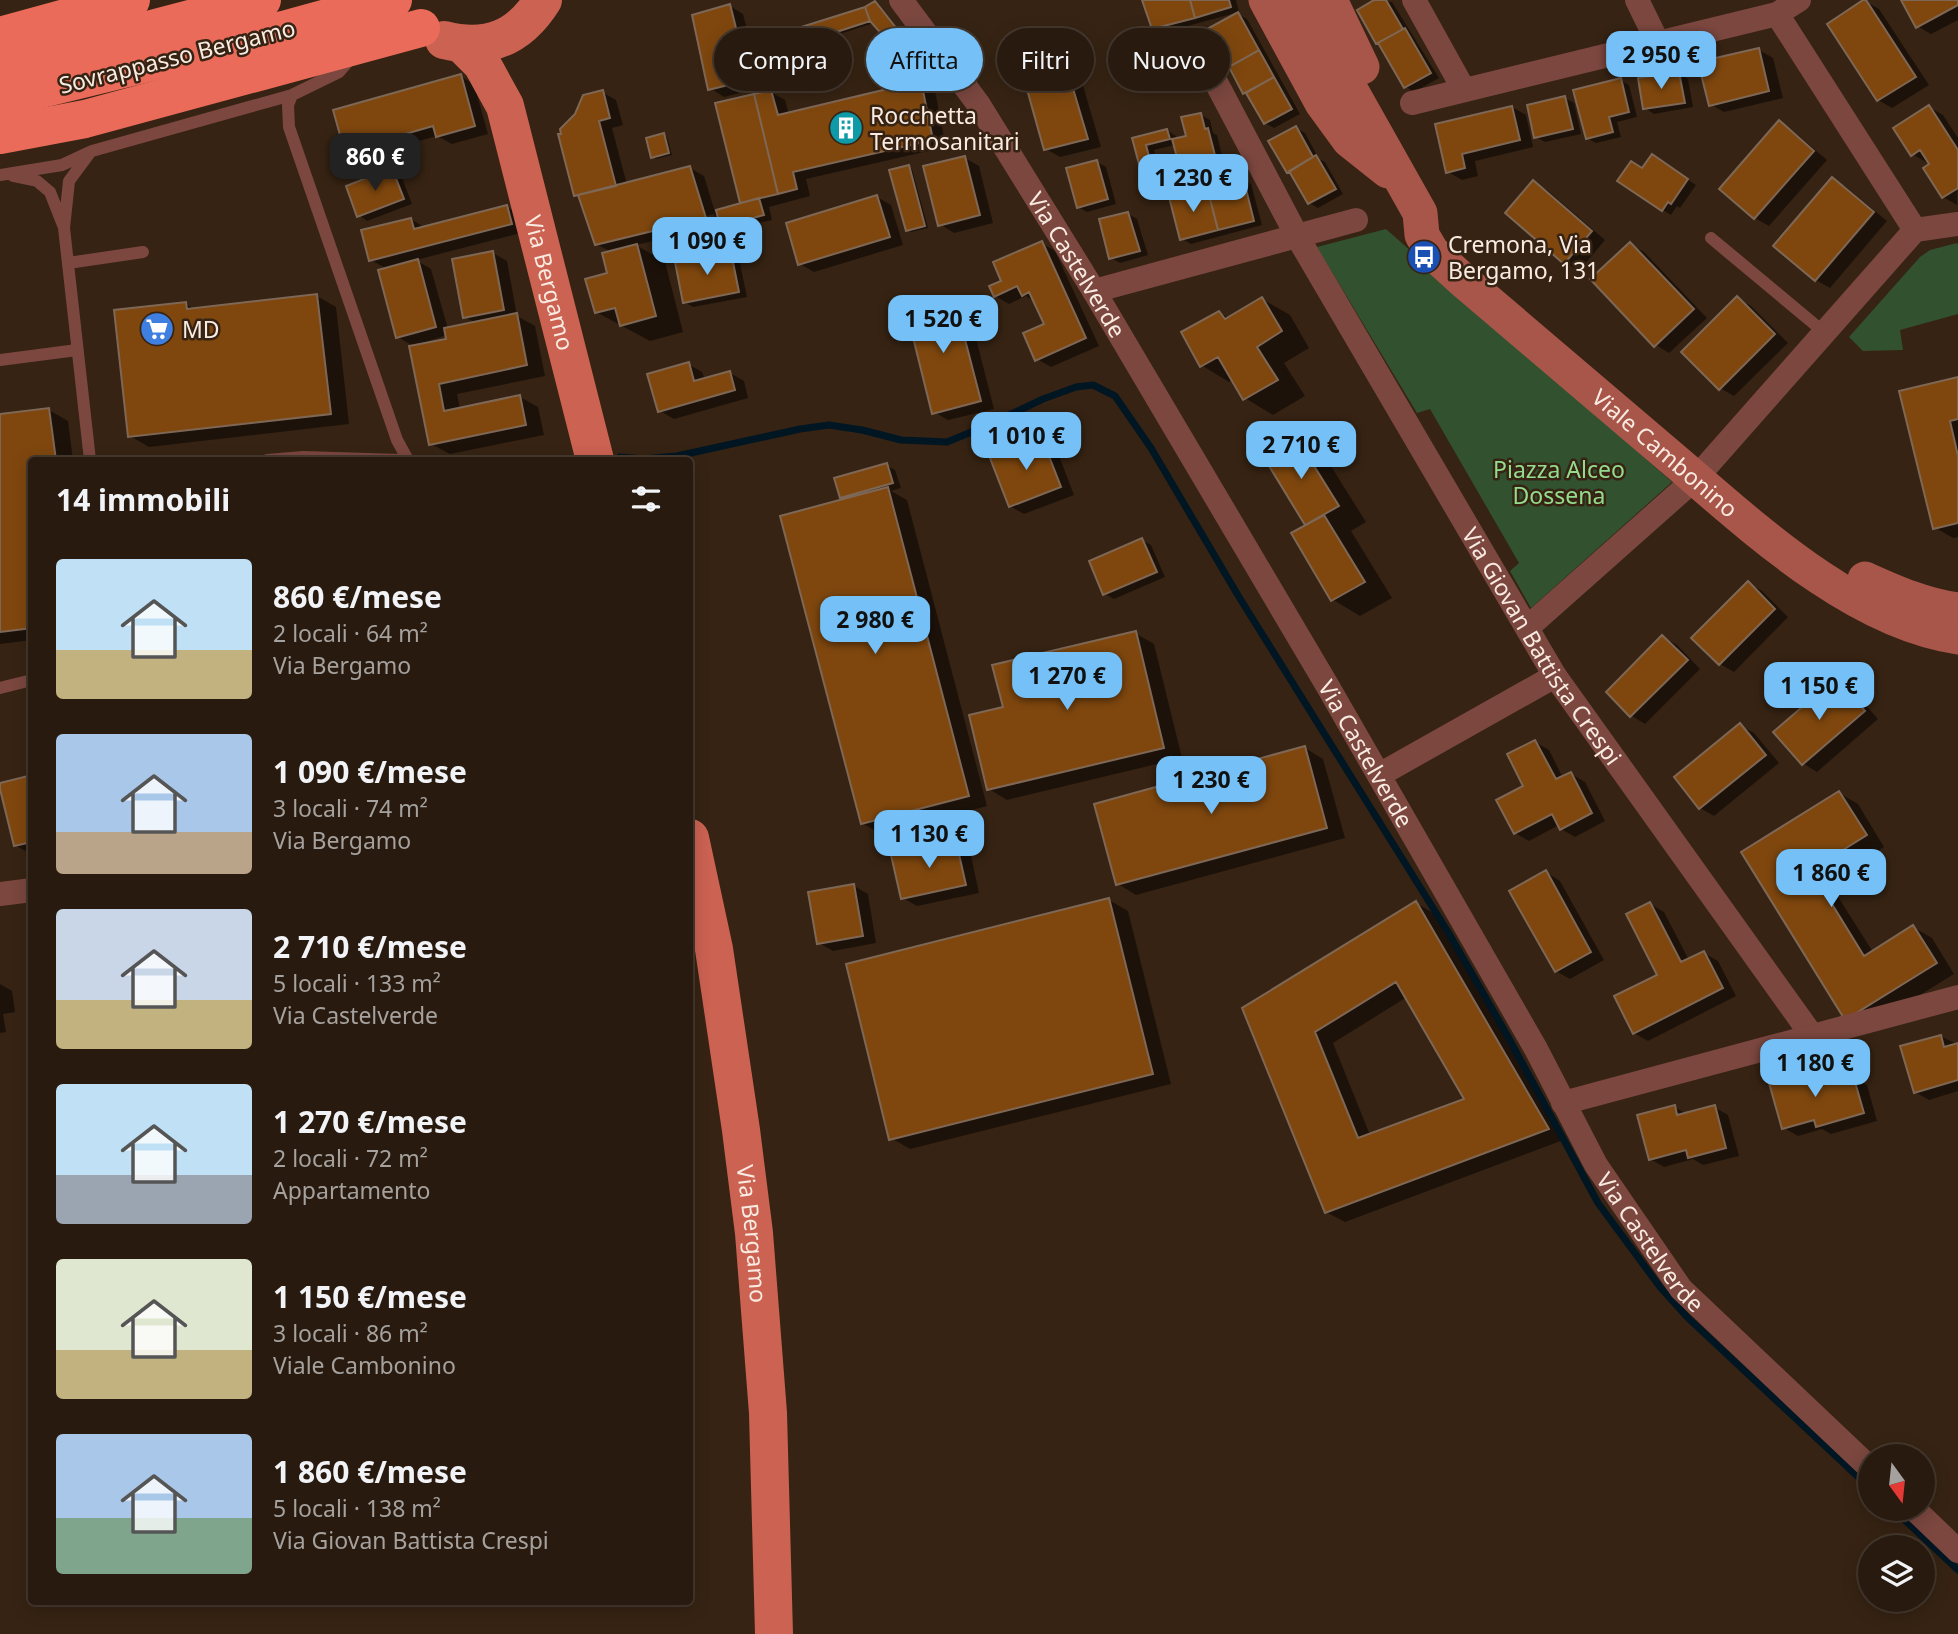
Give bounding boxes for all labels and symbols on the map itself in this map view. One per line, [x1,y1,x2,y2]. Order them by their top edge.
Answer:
street label: Sovrappasso Bergamo [55,11,299,101]
pin: 2 950 € [1596,32,1726,91]
place label: Rocchetta Termosanitari [870,99,1020,157]
building icon: Rocchetta Termosanitari [827,109,865,147]
pin: 860 € [326,134,424,193]
pin: 1 230 € [1128,154,1258,214]
street label: Via Castelverde [1020,186,1134,343]
street label: Via Bergamo [517,212,582,354]
pin: 1 090 € [642,218,772,277]
place label: Cremona, Via Bergamo, 131 [1448,228,1599,286]
bus stop icon: Cremona, Via Bergamo, 131 [1405,238,1443,276]
pin: 1 520 € [878,296,1008,355]
supermarket icon: MD [138,310,176,348]
place label: MD [182,313,220,345]
street label: Viale Cambonino [1585,381,1745,524]
pin: 1 010 € [961,412,1091,472]
pin: 2 710 € [1236,421,1366,481]
park label: Piazza Alceo Dossena [1493,453,1625,511]
street label: Via Giovan Battista Crespi [1455,521,1629,771]
pin: 2 980 € [810,596,940,656]
pin: 1 270 € [1002,652,1132,712]
pin: 1 150 € [1754,662,1884,722]
street label: Via Castelverde [1311,674,1421,833]
pin: 1 230 € [1146,756,1276,816]
pin: 1 130 € [864,810,994,870]
pin: 1 860 € [1766,850,1896,909]
pin: 1 180 € [1750,1040,1880,1099]
street label: Via Bergamo [730,1163,775,1304]
street label: Via Castelverde [1589,1166,1711,1319]
north arrow [1858,1444,1936,1521]

